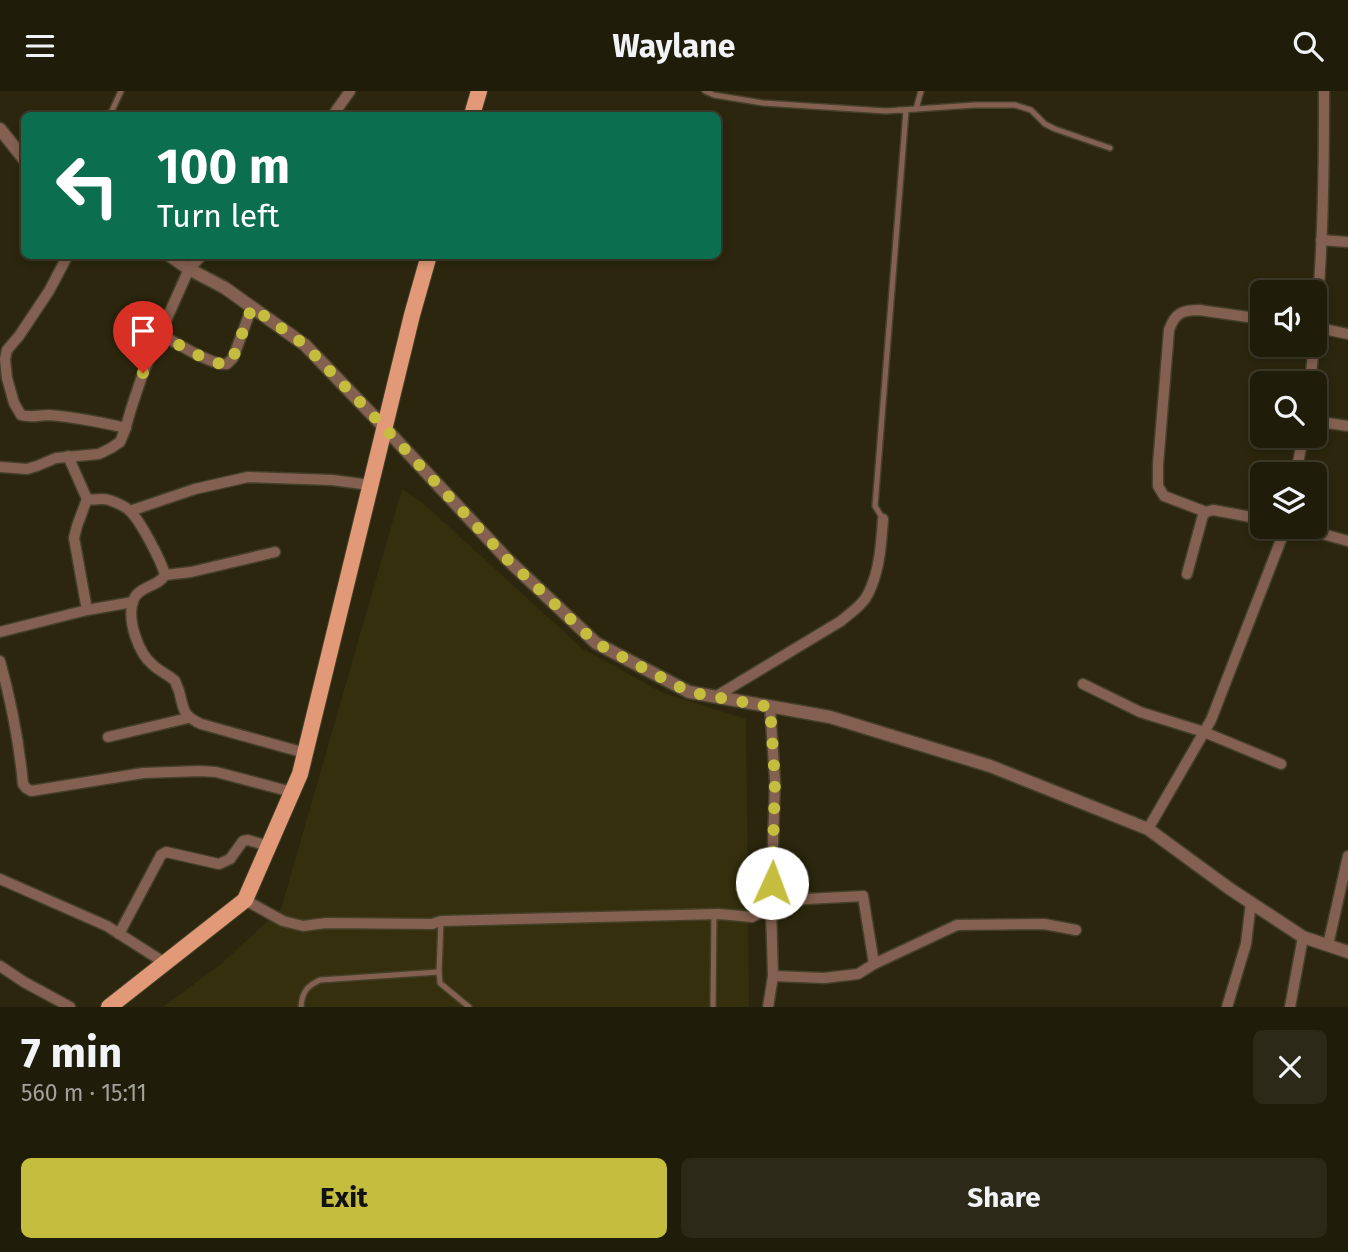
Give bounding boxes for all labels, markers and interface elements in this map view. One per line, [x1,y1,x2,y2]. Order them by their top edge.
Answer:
icon: menu [21,27,59,65]
text: Waylane [613,27,735,65]
icon: search [1289,27,1327,65]
text: 100 m [157,137,290,196]
icon: left [42,140,133,231]
text: Turn left [157,197,279,235]
map controls [1250,280,1327,539]
button: sound [1250,280,1327,357]
pin [113,301,173,373]
icon: arrive [124,312,162,350]
button: search [1250,371,1327,448]
button: layers [1250,462,1327,539]
position arrow [735,846,809,920]
text: 7 min [21,1028,122,1078]
button: close [1253,1030,1327,1104]
text: 560 m · 15:11 [21,1079,147,1107]
button: Exit [21,1158,667,1238]
button: Share [681,1158,1327,1238]

